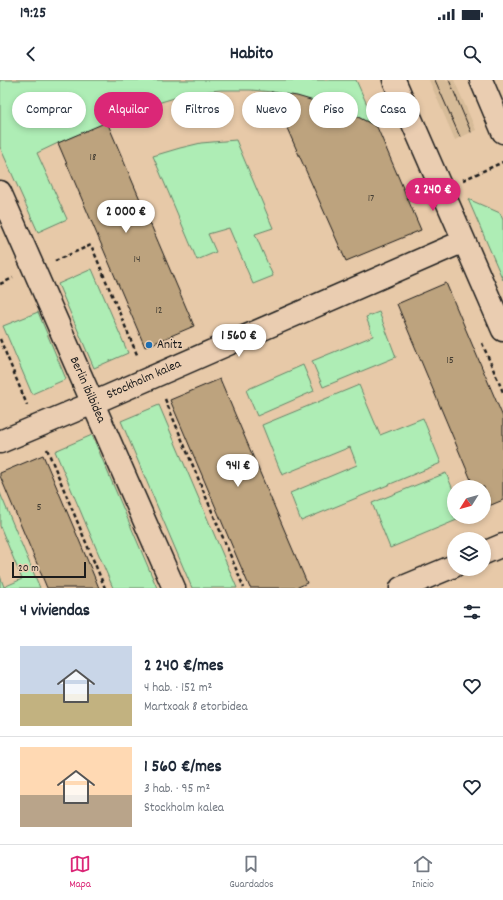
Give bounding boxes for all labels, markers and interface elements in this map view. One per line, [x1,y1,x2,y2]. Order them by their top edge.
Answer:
text: 19:25 [20,3,46,25]
text: Habito [230,42,273,67]
icon: back [20,43,42,65]
icon: search [461,43,483,65]
chip: Comprar [12,92,86,128]
chip: Alquilar [94,92,163,128]
chip: Filtros [171,92,234,128]
chip: Nuevo [242,92,301,128]
chip: Piso [309,92,358,128]
chip: Casa [366,92,420,128]
house number: 18 [90,150,96,166]
pin: 2 240 € [396,178,470,212]
text: 2 240 € [414,181,452,200]
house number: 17 [368,191,374,207]
pin: 2 000 € [89,200,163,234]
text: 2 000 € [106,203,146,222]
house number: 14 [134,252,140,268]
house number: 12 [155,303,163,319]
pin: 1 560 € [202,324,276,358]
text: 1 560 € [221,327,257,346]
place label: Anitz [157,336,182,355]
marker: Anitz [144,340,154,350]
house number: 15 [446,353,454,369]
street label: Berlin ibilbidea [64,354,110,427]
street label: Stockholm kalea [104,355,185,405]
pin: 941 € [210,454,266,488]
text: 941 € [226,457,250,476]
north arrow [447,480,491,524]
map controls [447,480,491,576]
house number: 5 [36,500,42,516]
button: layers [447,532,491,576]
scale bar [12,560,86,579]
text: 20 m [18,561,39,577]
text: 4 viviendas [20,600,90,624]
icon: filters [461,601,483,623]
text: 2 240 €/mes [144,655,224,679]
icon: home [52,662,100,710]
icon: heart [461,675,483,697]
text: 4 hab. · 152 m² [144,679,212,698]
text: Martxoak 8 etorbidea [144,698,248,717]
text: 1 560 €/mes [144,756,222,780]
icon: home [52,763,100,811]
icon: heart [461,776,483,798]
text: 3 hab. · 95 m² [144,780,210,799]
text: Stockholm kalea [144,799,224,818]
tab: Mapa [69,853,91,893]
tab: Guardados [229,853,274,893]
tab: Inicio [412,853,434,893]

